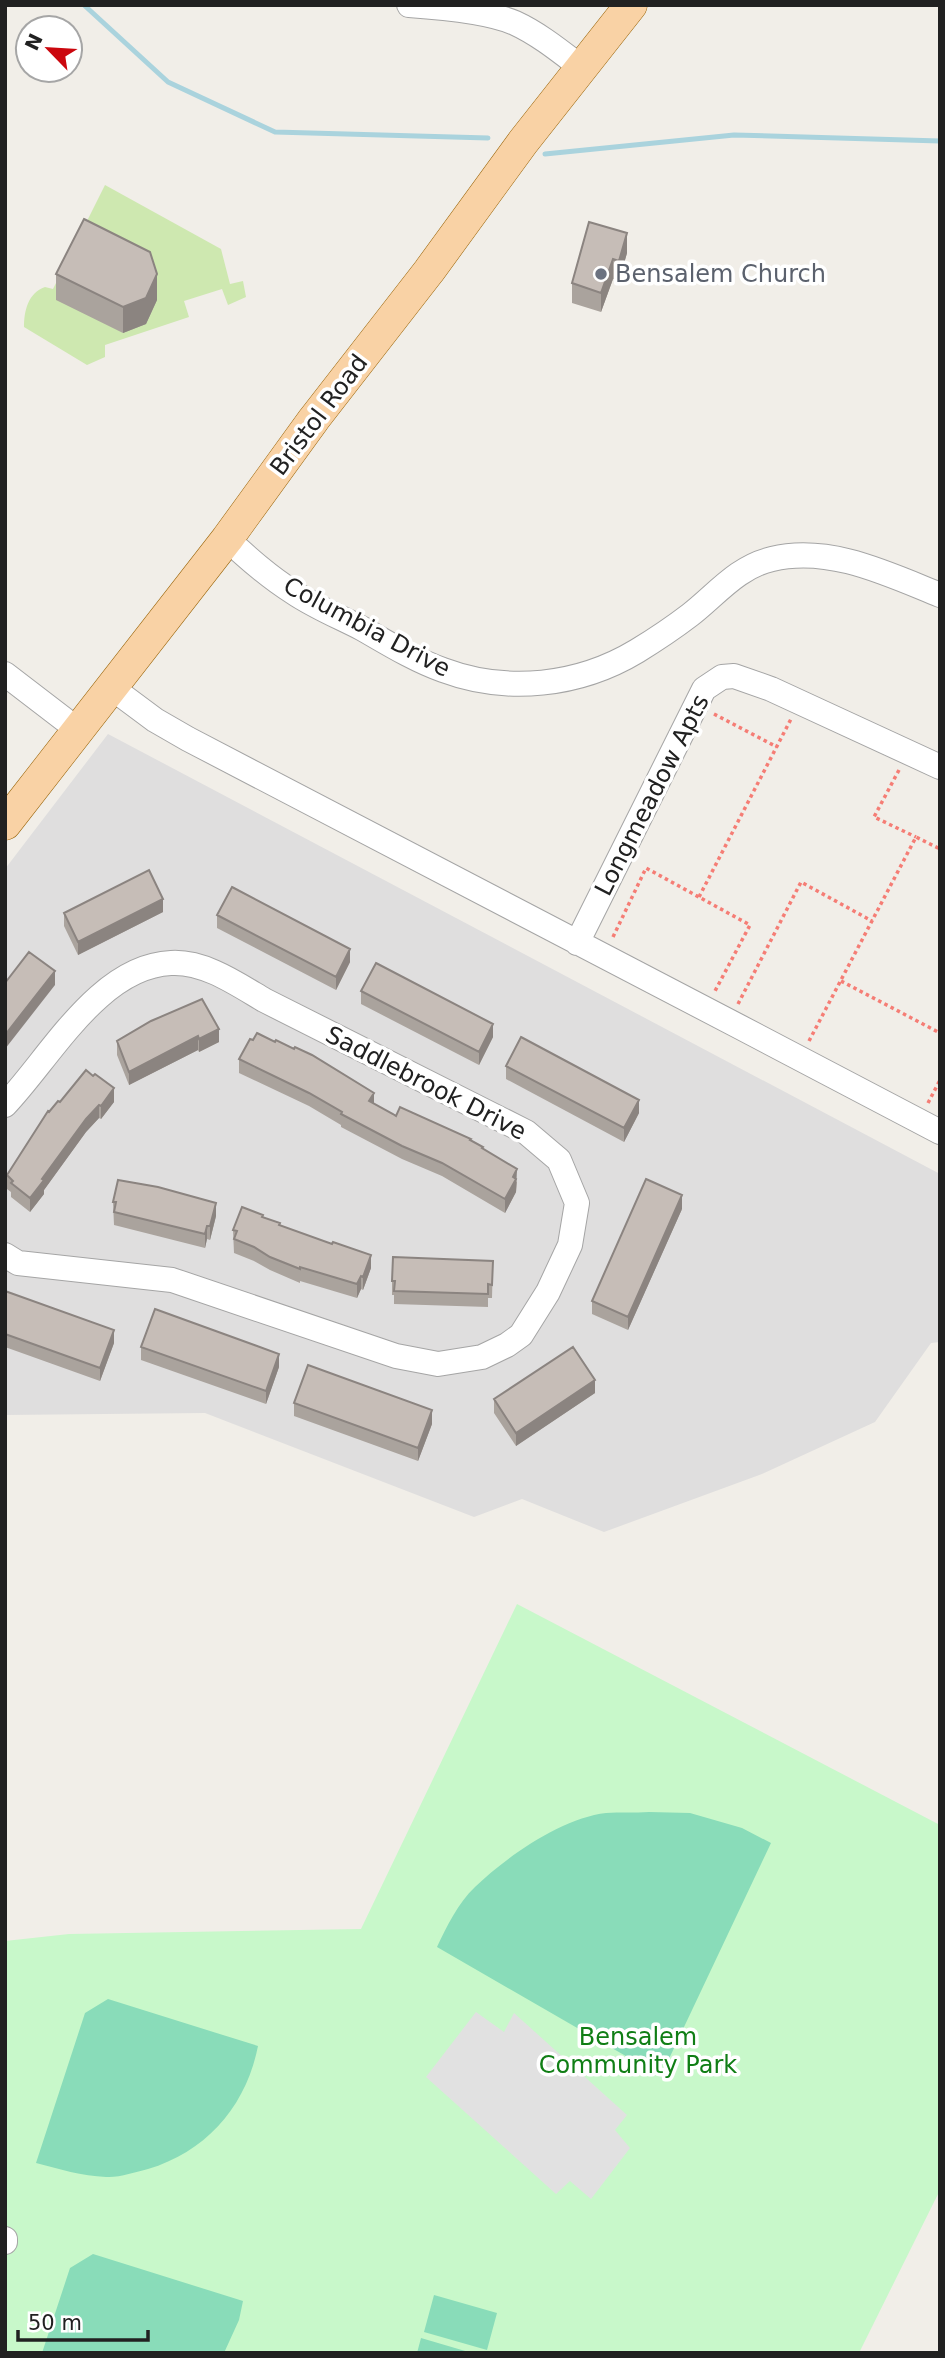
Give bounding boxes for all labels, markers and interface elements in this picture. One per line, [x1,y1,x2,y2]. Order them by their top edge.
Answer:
north arrow [14,14,84,84]
text: N [20,30,47,54]
place label: Bensalem Church [615,260,826,288]
marker: Bensalem Church [593,266,609,282]
street label: Bristol Road [264,349,374,481]
street label: Columbia Drive [279,571,455,683]
street label: Longmeadow Apts [589,690,715,900]
street label: Saddlebrook Drive [321,1020,531,1146]
park label: Bensalem Community Park [539,2023,737,2079]
scale bar [18,2298,147,2342]
text: 50 m [28,2311,82,2335]

